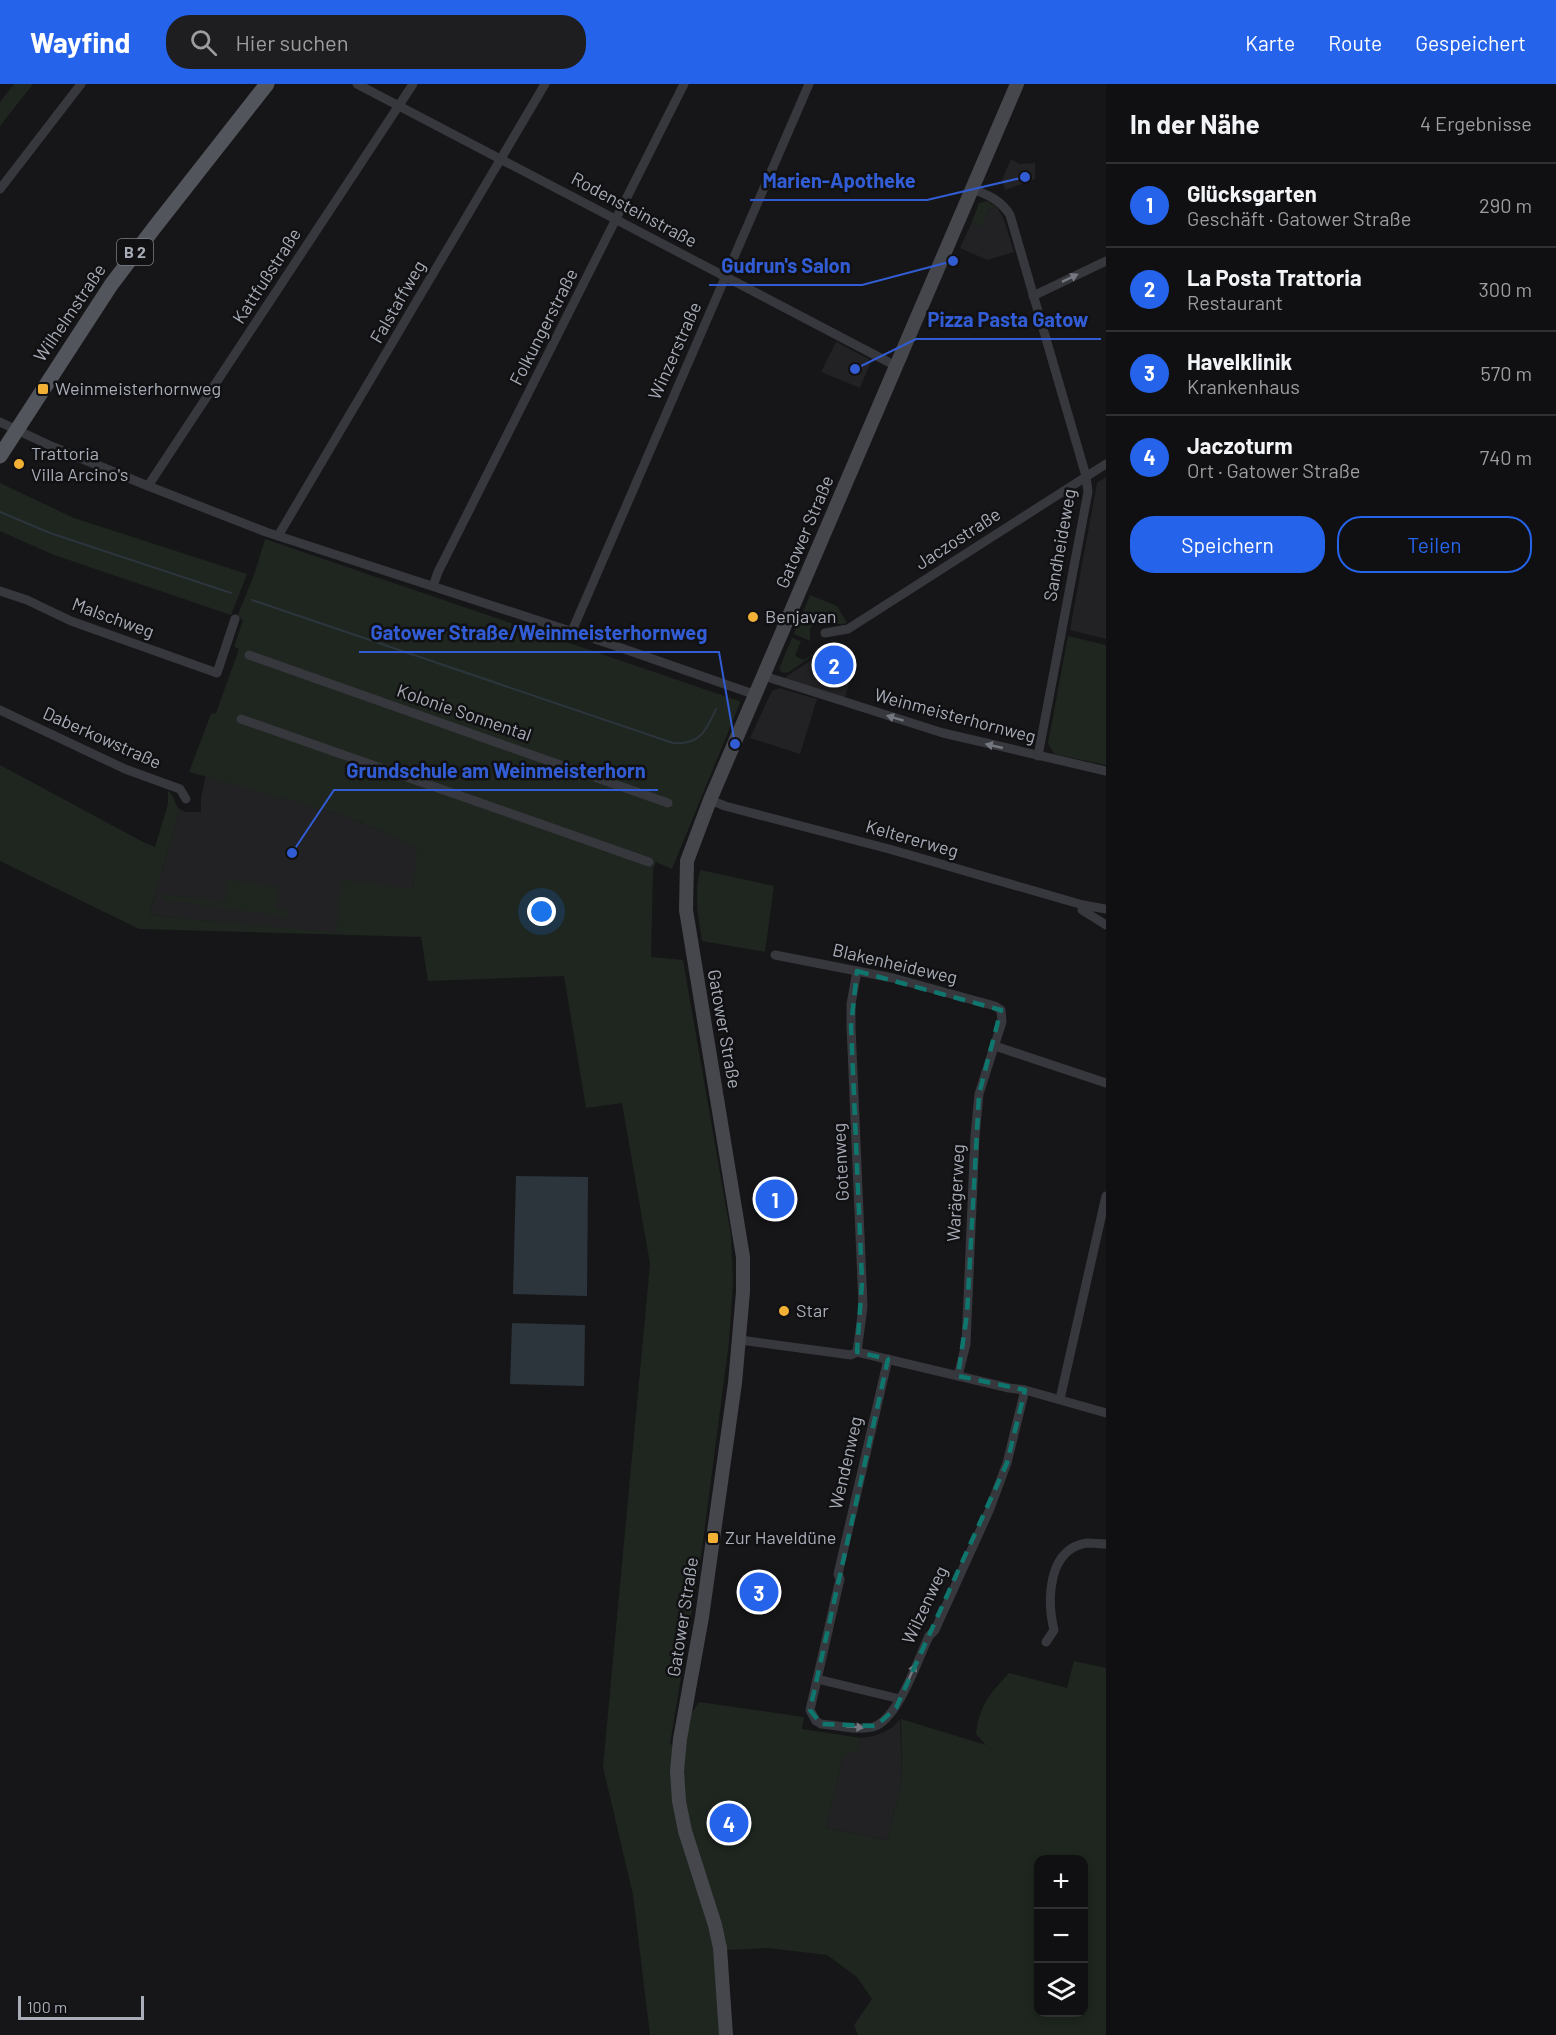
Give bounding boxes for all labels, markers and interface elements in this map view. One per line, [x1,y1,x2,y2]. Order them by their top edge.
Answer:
search box [166,15,586,69]
text: Wayfind [30,25,130,59]
icon: search [187,26,220,59]
text: Hier suchen [235,29,349,55]
text: Karte [1245,30,1295,55]
text: Route [1328,30,1382,55]
text: Gespeichert [1415,30,1526,55]
text: In der Nähe [1130,108,1260,139]
text: 4 Ergebnisse [1420,111,1532,135]
callout: Marien-Apotheke [750,162,927,200]
street label: Rodensteinstraße [568,167,701,252]
text: Marien-Apotheke [762,168,916,192]
text: Glücksgarten [1187,180,1317,206]
text: 1 [1146,193,1153,217]
text: 290 m [1479,193,1532,217]
text: Geschäft · Gatower Straße [1187,206,1411,230]
street label: Kattfußstraße [227,224,305,327]
road number: B 2 [117,239,153,265]
callout: Gudrun's Salon [709,247,862,285]
text: Gudrun's Salon [721,253,851,277]
street label: Falstaffweg [365,256,430,347]
street label: Wilhelmstraße [28,259,110,366]
street label: Folkungerstraße [504,264,582,389]
text: La Posta Trattoria [1187,264,1362,290]
one-way arrow [1061,274,1078,283]
text: 2 [1144,277,1155,301]
text: 300 m [1479,277,1532,301]
text: Restaurant [1187,290,1283,314]
street label: Winzerstraße [643,298,705,403]
callout: Pizza Pasta Gatow [916,301,1101,339]
text: Pizza Pasta Gatow [928,307,1089,331]
text: Havelklinik [1187,348,1292,374]
text: 3 [1144,361,1155,385]
text: 570 m [1480,361,1532,385]
text: Krankenhaus [1187,374,1300,398]
place label: Weinmeisterhornweg [55,377,221,399]
marker: Weinmeisterhornweg [36,382,50,396]
text: Jaczoturm [1187,432,1293,458]
place label: Trattoria Villa Arcino's [31,442,128,485]
text: 4 [1143,445,1156,469]
text: 740 m [1480,445,1532,469]
marker: Trattoria Villa Arcino's [12,457,26,471]
text: Ort · Gatower Straße [1187,458,1360,482]
street label: Gatower Straße [770,472,838,591]
street label: Sandheideweg [1038,487,1080,603]
street label: Jaczostraße [911,502,1004,574]
button: Speichern [1130,516,1325,573]
button: Teilen [1337,516,1532,573]
street label: Malschweg [69,592,157,642]
place label: Benjavan [765,605,836,627]
marker: Benjavan [746,610,760,624]
callout: Gatower Straße/Weinmeisterhornweg [359,614,719,652]
text: Gatower Straße/Weinmeisterhornweg [371,620,707,644]
pin: 2 [814,642,854,688]
street label: Kolonie Sonnental [394,679,534,745]
street label: Weinmeisterhornweg [872,683,1038,747]
street label: Daberkowstraße [40,701,165,773]
one-way arrow [886,713,904,722]
one-way arrow [985,740,1004,750]
callout: Grundschule am Weinmeisterhorn [334,752,658,790]
text: Grundschule am Weinmeisterhorn [346,758,646,782]
street label: Keltererweg [863,814,961,862]
your location [527,897,556,926]
street label: Blakenheideweg [831,938,960,988]
street label: Gatower Straße [704,968,746,1090]
street label: Gotenweg [827,1123,853,1202]
street label: Warägerweg [941,1143,969,1242]
pin: 1 [756,1176,794,1222]
place label: Star [796,1299,829,1321]
marker: Star [777,1304,791,1318]
street label: Wendenweg [824,1414,866,1512]
place label: Zur Haveldüne [725,1526,836,1548]
marker: Zur Haveldüne [706,1531,720,1545]
street label: Gatower Straße [662,1556,702,1678]
street label: Wilzenweg [896,1562,952,1647]
pin: 3 [740,1570,778,1614]
one-way arrow [908,1663,917,1680]
one-way arrow [846,1722,865,1732]
pin: 4 [710,1800,748,1846]
map controls [1034,1855,1088,2017]
button: + [1034,1855,1088,1909]
button: − [1034,1909,1088,1963]
button: layers [1034,1963,1088,2017]
scale bar [18,1993,144,2020]
text: 100 m [27,1997,67,2016]

